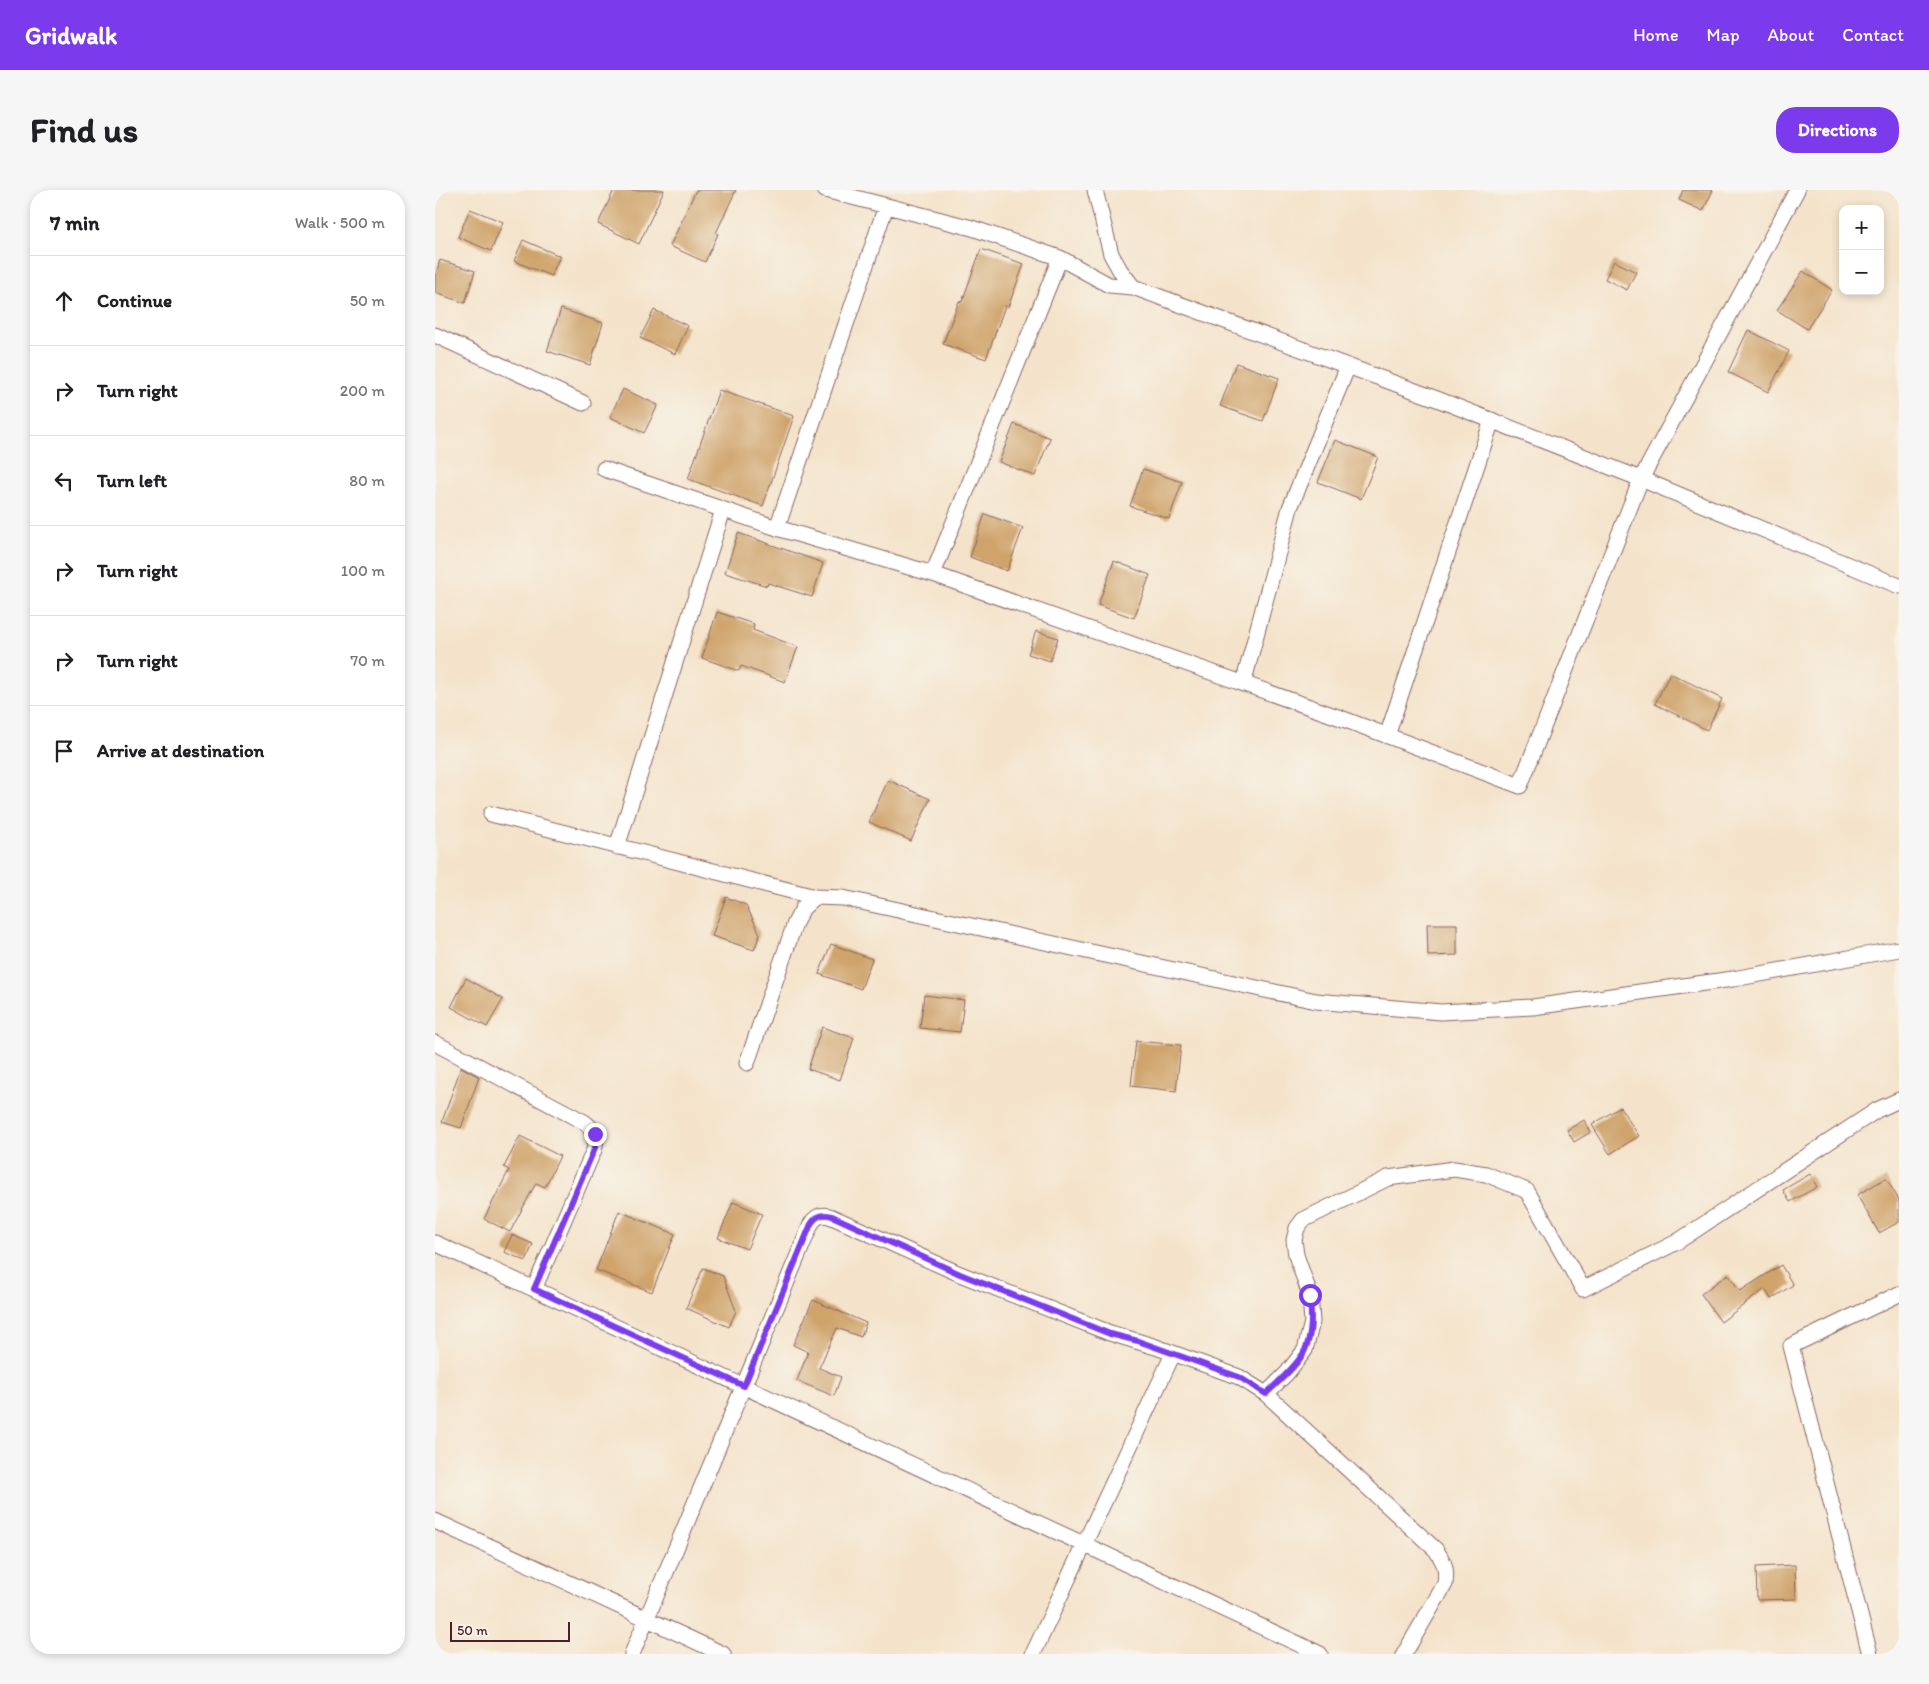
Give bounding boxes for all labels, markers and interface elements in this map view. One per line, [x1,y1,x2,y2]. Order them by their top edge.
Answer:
text: Gridwalk [25,21,117,50]
text: Home [1633,24,1679,46]
text: Map [1707,24,1740,46]
text: About [1768,24,1814,46]
text: Contact [1842,24,1904,46]
button: Directions [1776,107,1899,153]
text: Find us [30,109,138,151]
map controls [1839,205,1884,295]
button: + [1839,205,1884,250]
text: 7 min [50,210,99,235]
text: Walk · 500 m [295,213,385,232]
button: − [1839,250,1884,295]
icon: ahead [50,287,78,315]
text: Continue [97,289,172,312]
text: 50 m [350,291,385,310]
icon: right [50,377,78,405]
text: Turn right [97,379,178,402]
text: 200 m [340,381,385,400]
icon: left [50,467,78,495]
text: Turn left [97,469,167,492]
text: 80 m [349,471,385,490]
icon: right [50,557,78,585]
text: Turn right [97,559,178,582]
text: 100 m [341,561,385,580]
icon: right [50,647,78,675]
text: Turn right [97,649,178,672]
text: 70 m [350,651,385,670]
icon: arrive [50,737,78,765]
text: Arrive at destination [97,739,264,762]
route end [584,1123,607,1146]
route start [1299,1284,1322,1307]
scale bar [450,1619,570,1642]
text: 50 m [457,1622,488,1639]

